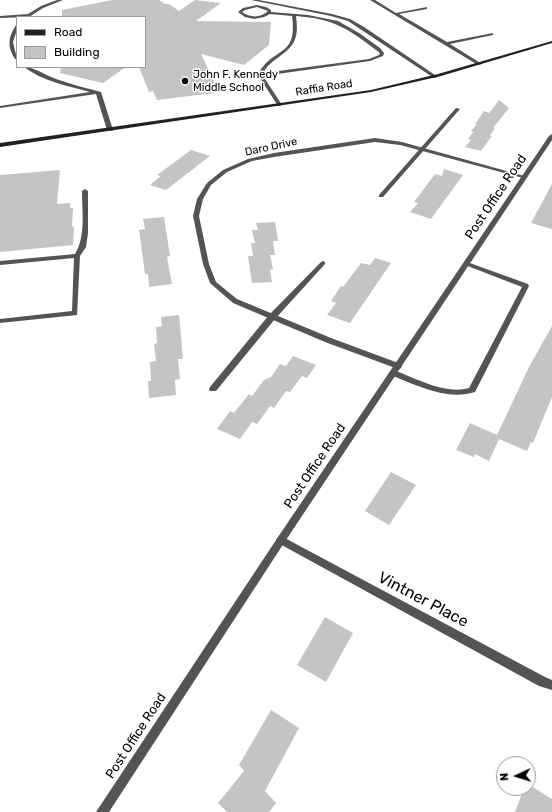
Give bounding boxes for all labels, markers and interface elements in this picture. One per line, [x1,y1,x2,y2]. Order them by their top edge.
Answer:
legend [16,16,146,68]
text: Road [54,25,82,39]
text: Building [54,45,100,59]
place label: John F. Kennedy Middle School [193,68,278,94]
marker: John F. Kennedy Middle School [180,76,190,86]
street label: Raffia Road [295,77,353,99]
street label: Daro Drive [244,135,298,159]
street label: Post Office Road [462,152,530,242]
street label: Post Office Road [281,421,349,511]
street label: Vintner Place [375,568,471,632]
street label: Post Office Road [103,690,169,782]
north arrow [496,756,536,796]
text: N [498,772,511,781]

